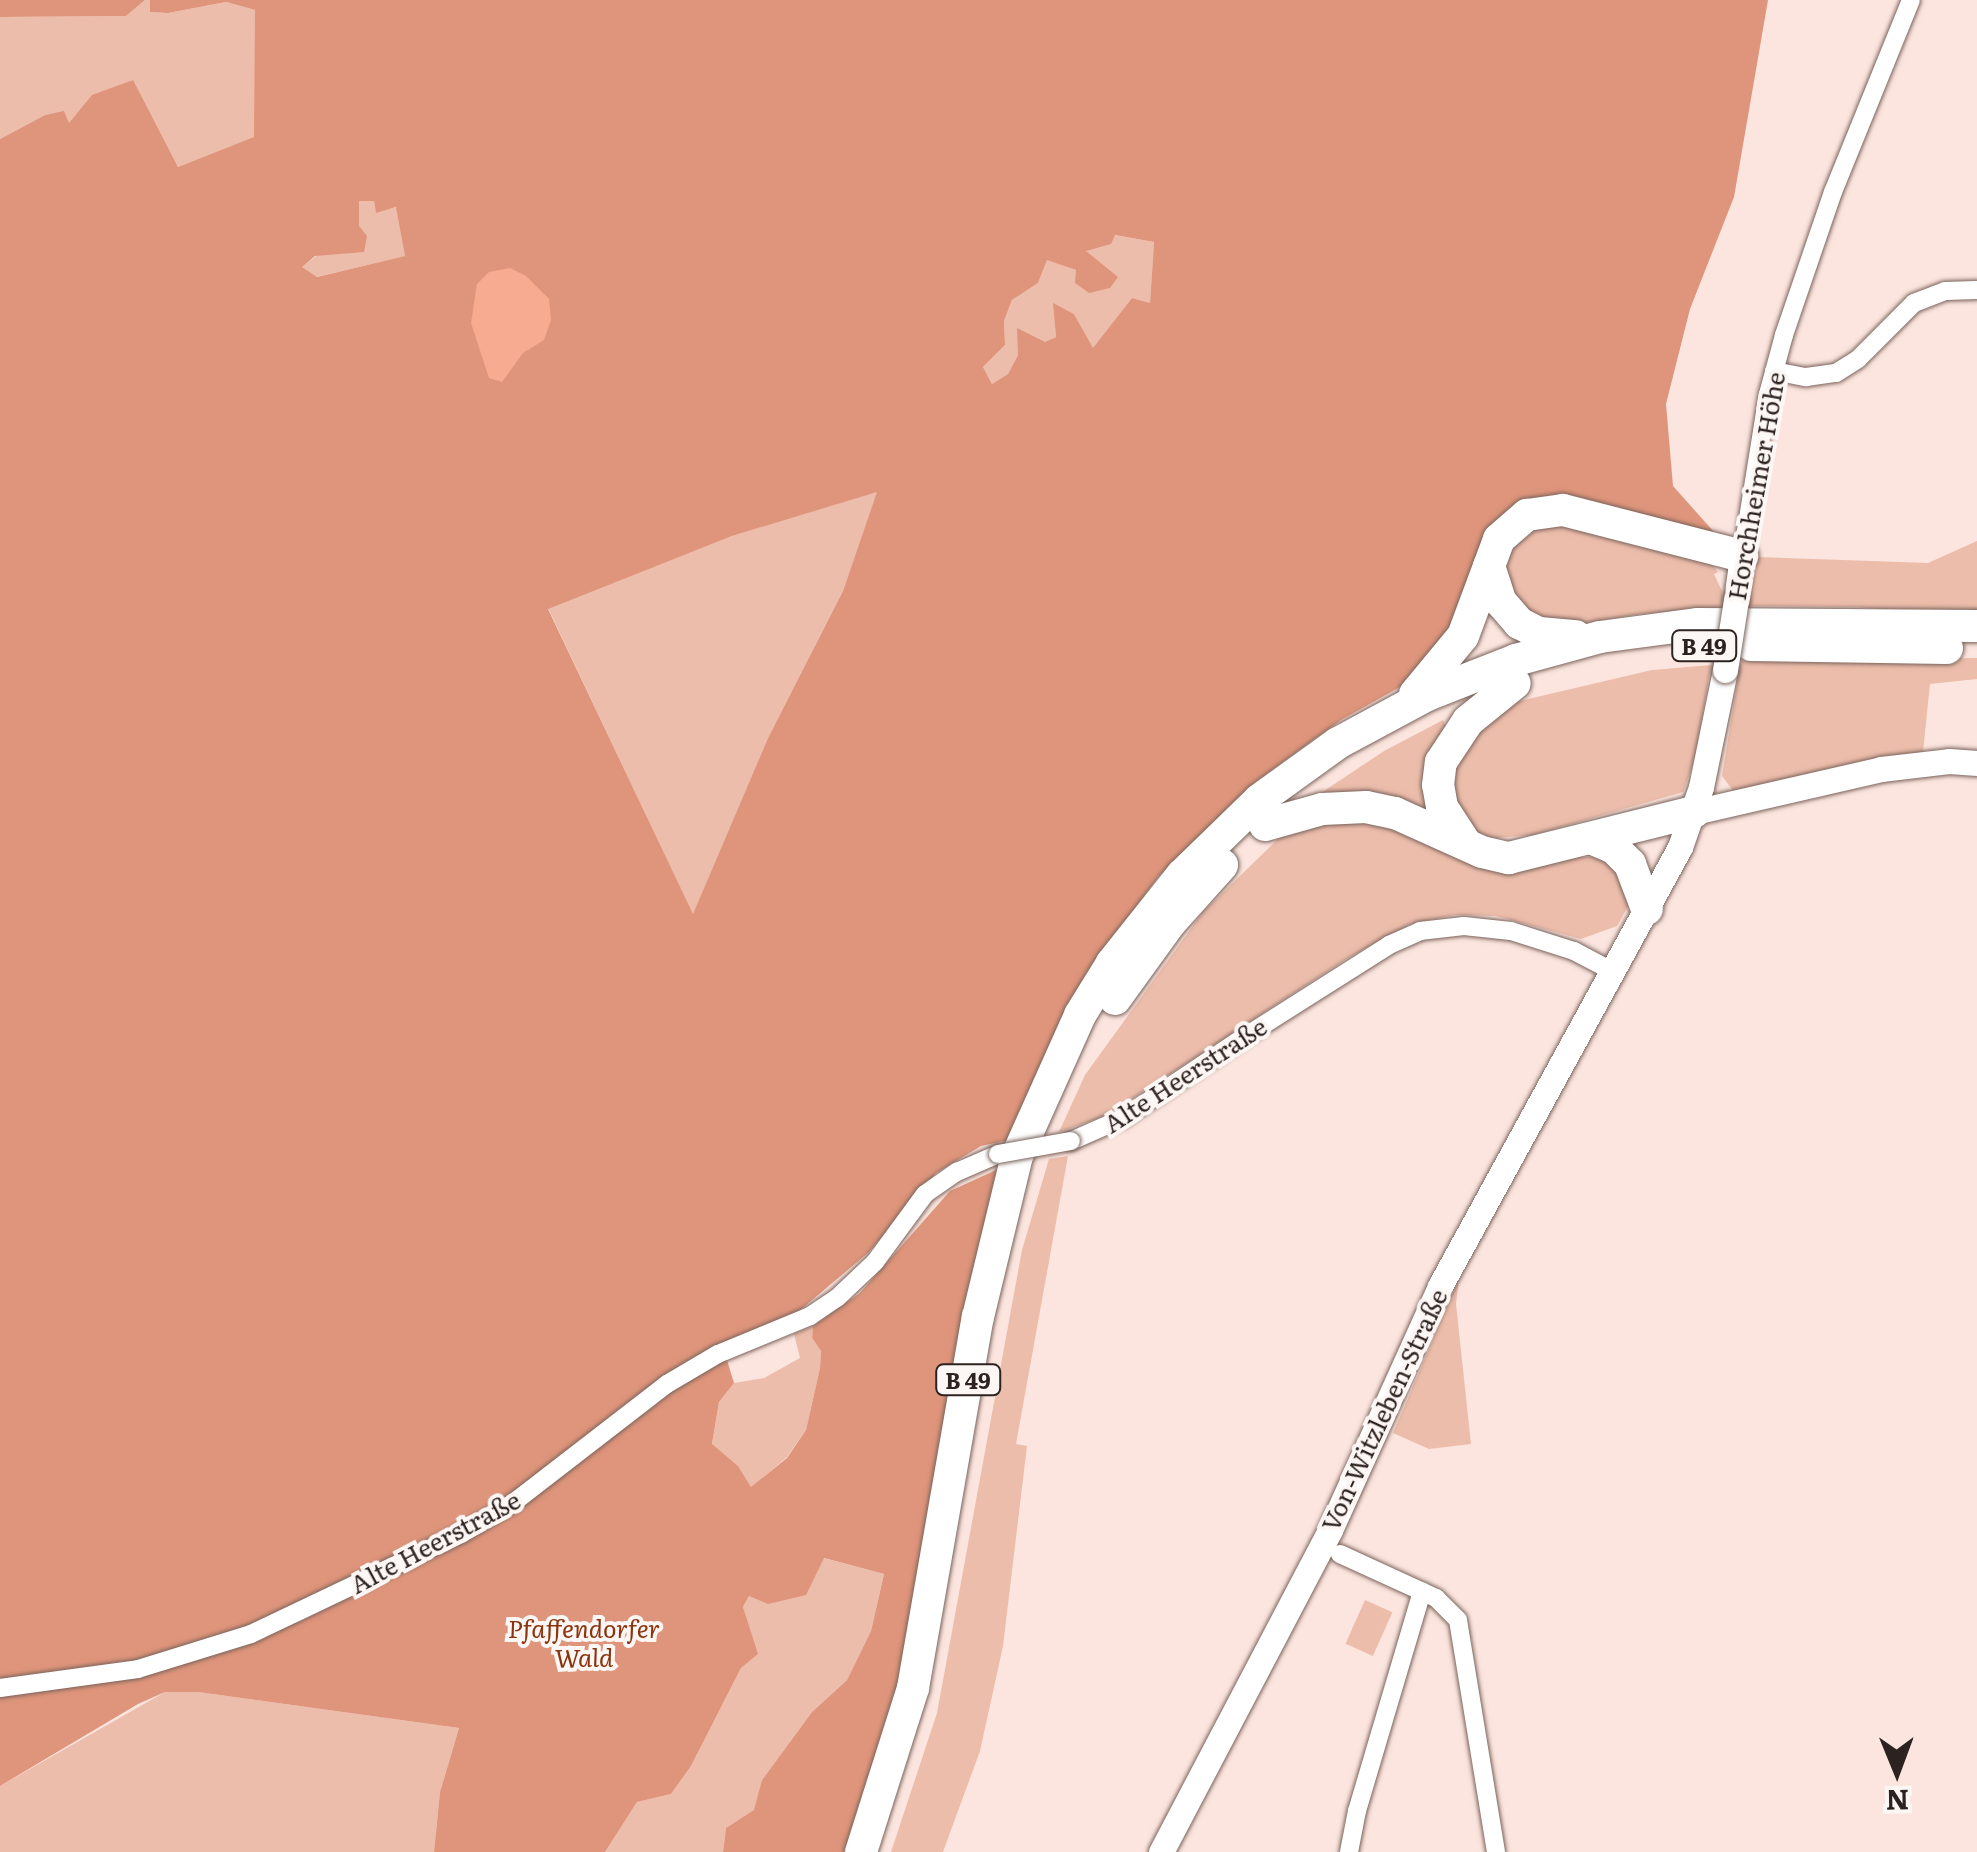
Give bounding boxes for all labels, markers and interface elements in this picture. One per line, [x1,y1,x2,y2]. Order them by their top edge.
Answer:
street label: Horchheimer Höhe [1721,370,1791,602]
road number: B 49 [1669,629,1739,663]
street label: Alte Heerstraße [1098,1011,1272,1139]
street label: Von-Witzleben-Straße [1315,1284,1453,1536]
road number: B 49 [933,1363,1003,1397]
street label: Alte Heerstraße [345,1485,525,1599]
park label: Pfaffendorfer Wald [508,1614,660,1673]
north arrow [1847,1722,1947,1822]
text: N [1885,1781,1910,1823]

